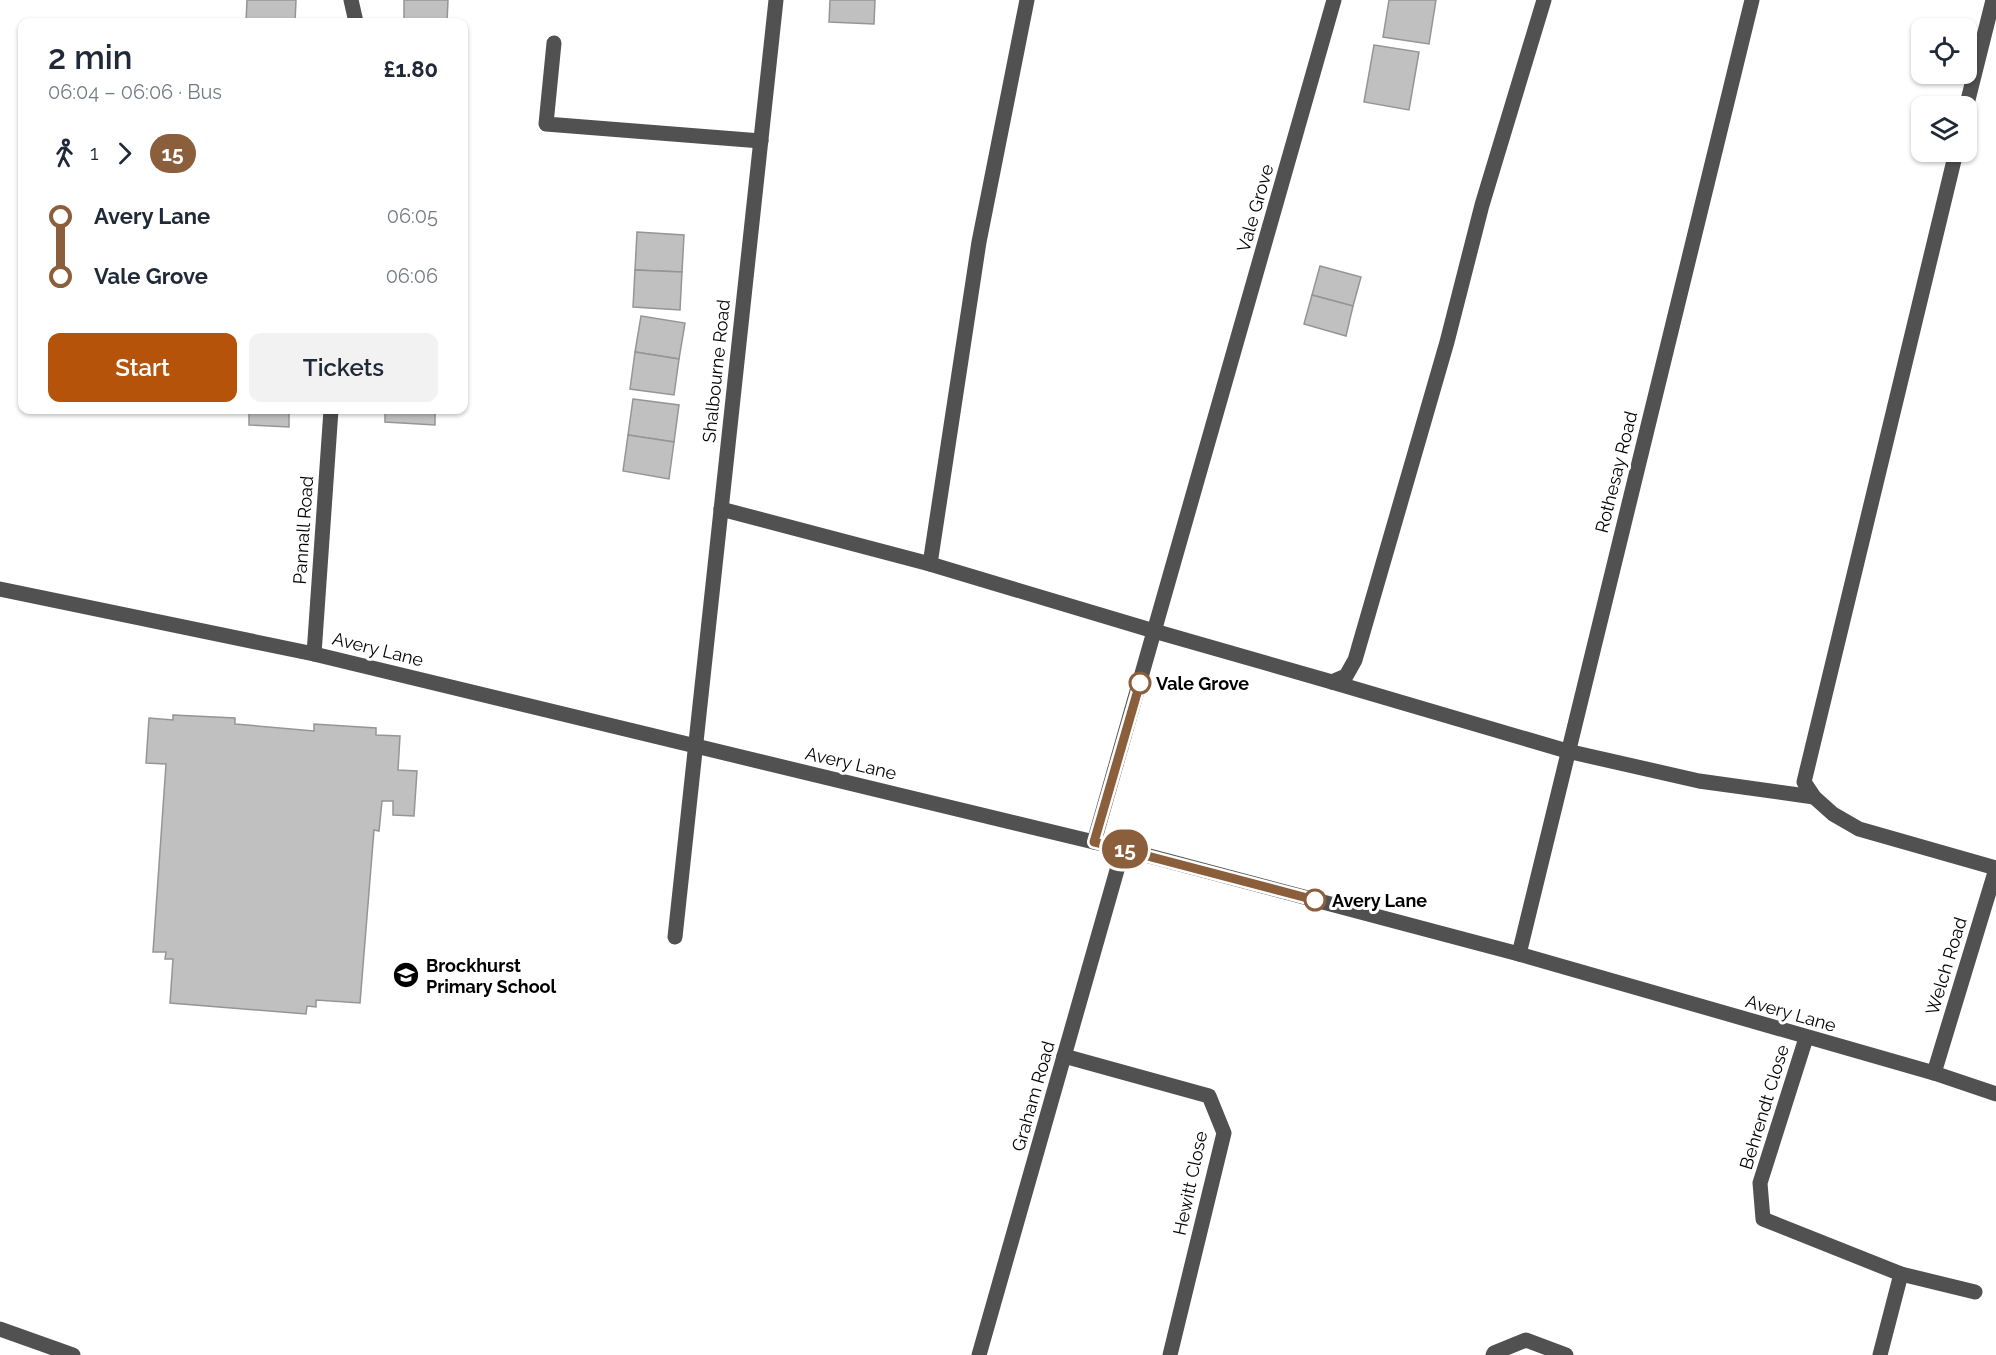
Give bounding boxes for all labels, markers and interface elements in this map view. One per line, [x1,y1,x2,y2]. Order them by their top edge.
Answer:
map controls [1911,18,1977,162]
button: locate [1911,18,1977,84]
text: 2 min [48,38,133,77]
text: £1.80 [383,56,438,82]
text: 06:04 – 06:06 · Bus [48,80,222,104]
button: layers [1911,96,1977,162]
icon: walk [48,137,81,170]
icon: forward [108,137,141,170]
text: 1 [90,141,99,165]
text: 15 [162,141,184,166]
street label: Vale Grove [1232,161,1278,254]
text: Avery Lane [94,203,210,229]
text: 06:05 [387,204,438,228]
text: Vale Grove [94,263,208,289]
text: 06:06 [386,264,438,288]
street label: Shalbourne Road [698,298,734,444]
button: Start [48,333,237,402]
button: Tickets [249,333,438,402]
street label: Rothesay Road [1591,409,1641,535]
street label: Pannall Road [289,475,317,585]
street label: Avery Lane [330,628,426,671]
marker: Vale Grove [1129,672,1151,694]
place label: Vale Grove [1156,673,1249,694]
street label: Avery Lane [803,742,899,784]
line badge: 15 [1098,830,1152,868]
text: 15 [1114,837,1136,862]
marker: Avery Lane [1304,889,1326,911]
place label: Avery Lane [1332,890,1427,911]
street label: Welch Road [1921,915,1971,1017]
place label: Brockhurst Primary School [426,955,556,997]
school or university icon: Brockhurst Primary School [391,960,421,990]
street label: Avery Lane [1743,990,1839,1036]
street label: Graham Road [1007,1039,1059,1153]
street label: Behrendt Close [1735,1042,1793,1172]
street label: Hewitt Close [1169,1129,1211,1237]

